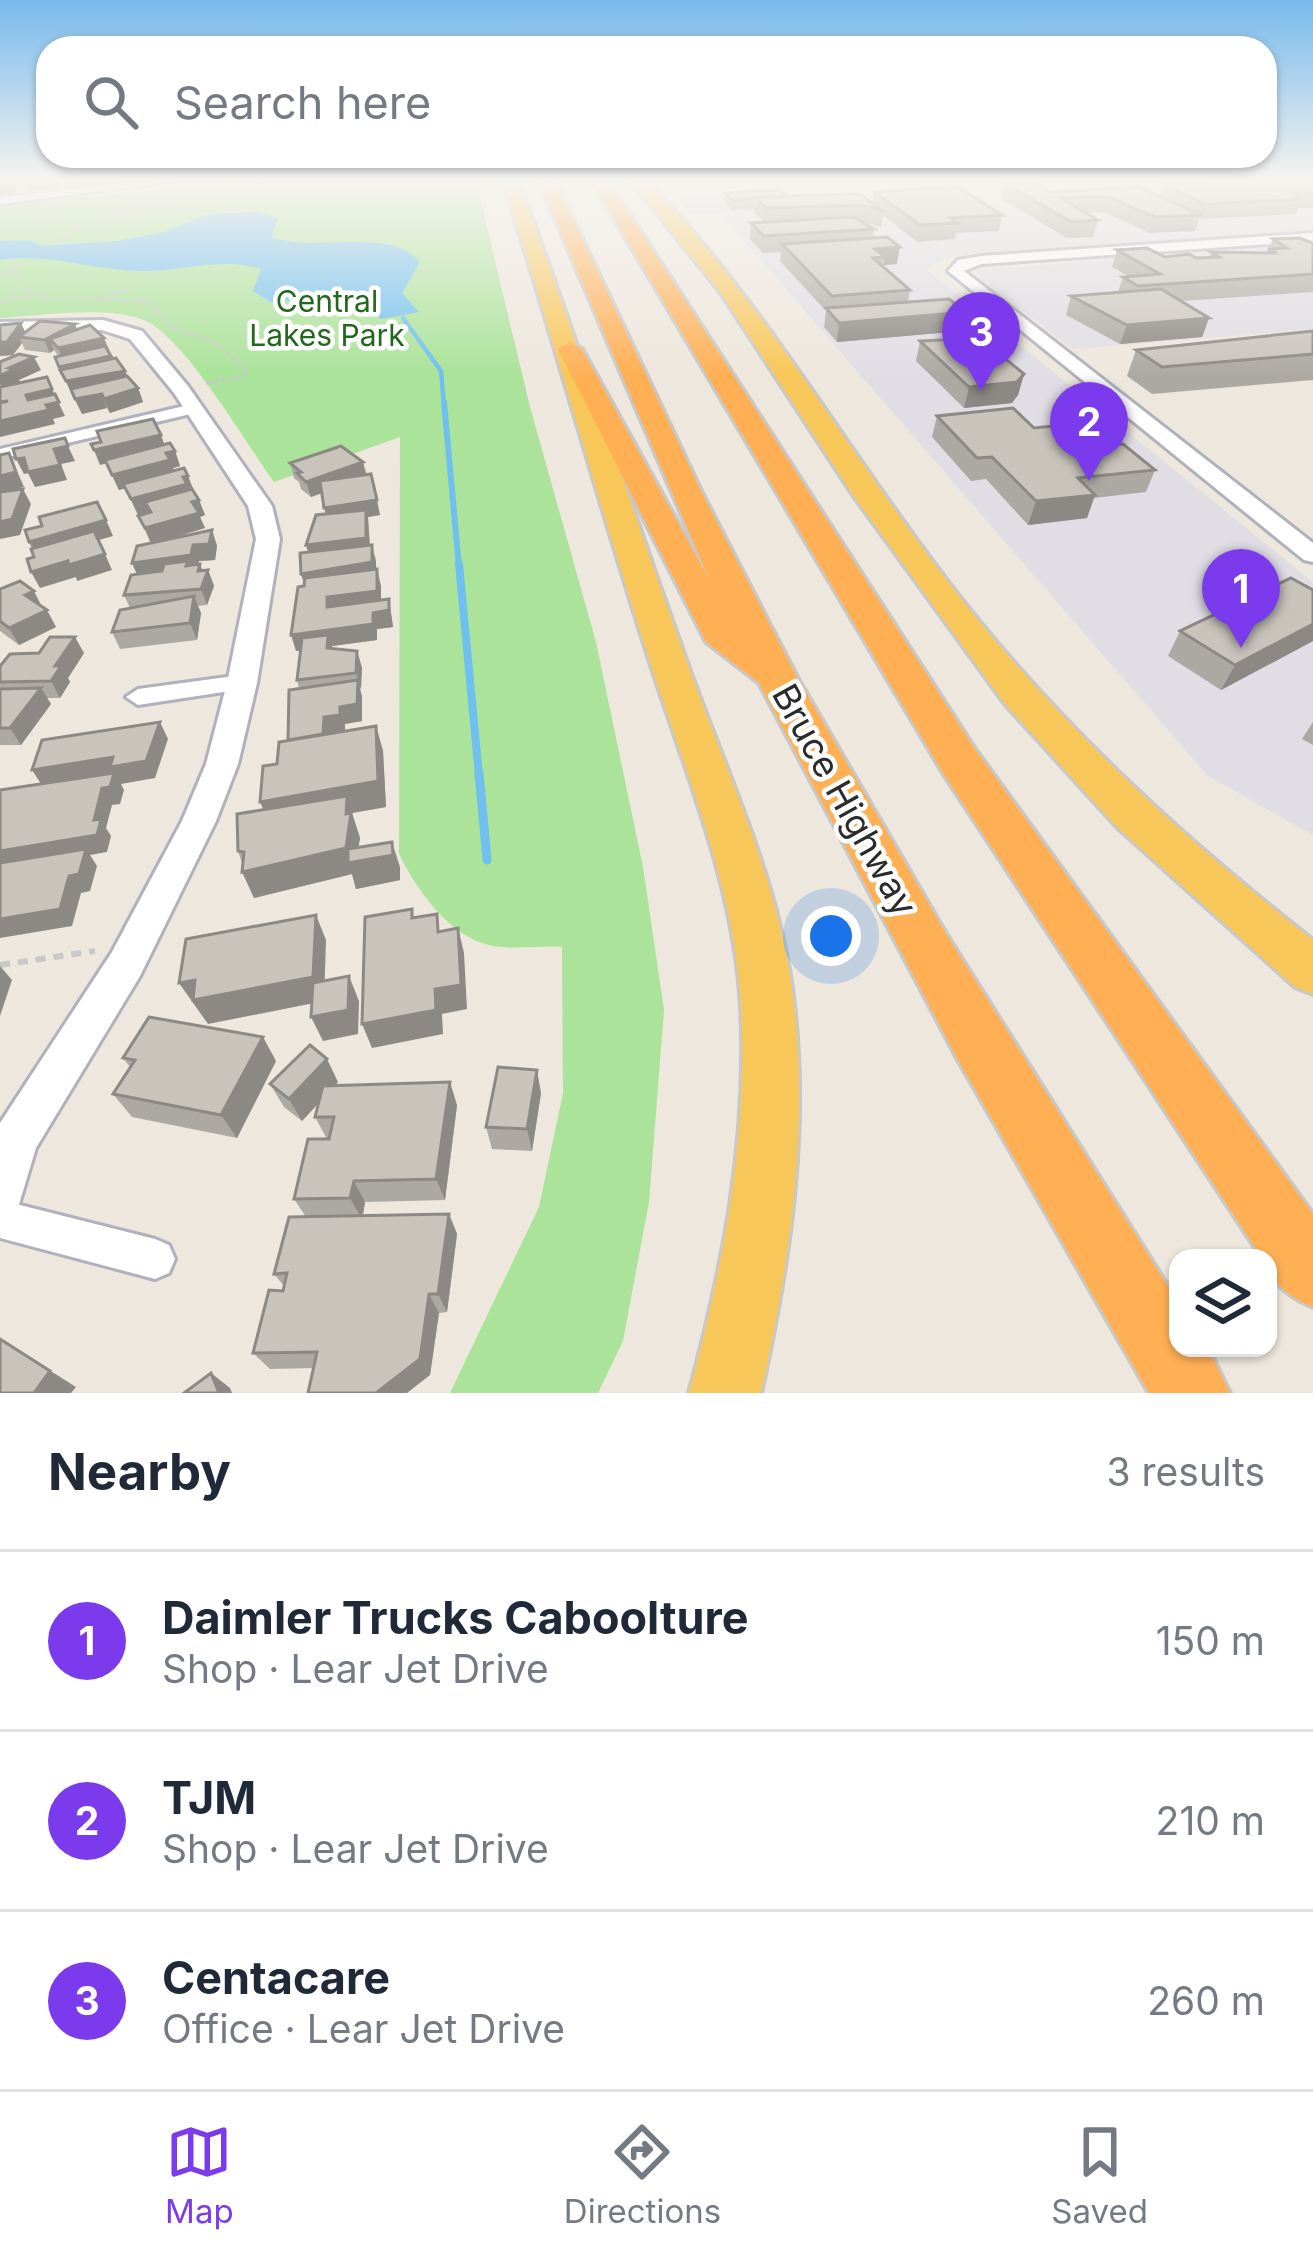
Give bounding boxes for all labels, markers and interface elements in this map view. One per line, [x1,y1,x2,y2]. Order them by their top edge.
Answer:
search box [36,36,1277,168]
icon: search [78,69,144,135]
text: Search here [174,75,431,130]
park label: Central Lakes Park [249,283,405,353]
pin: 3 [942,292,1020,391]
pin: 2 [1050,382,1128,481]
pin: 1 [1202,549,1280,648]
street label: Bruce Highway [763,676,927,924]
your location [801,906,861,966]
map controls [1169,1249,1277,1357]
button: layers [1169,1249,1277,1357]
text: Nearby [48,1441,231,1502]
text: 3 results [1107,1448,1265,1495]
text: Daimler Trucks Caboolture [162,1590,749,1645]
text: 1 [79,1617,95,1664]
text: 150 m [1156,1617,1265,1664]
text: Shop · Lear Jet Drive [162,1645,549,1692]
text: TJM [162,1770,256,1825]
text: 2 [75,1797,99,1844]
text: 210 m [1156,1797,1265,1844]
text: Shop · Lear Jet Drive [162,1825,549,1872]
text: Centacare [162,1950,390,2005]
text: 3 [74,1977,100,2024]
text: 260 m [1147,1977,1265,2024]
text: Office · Lear Jet Drive [162,2005,565,2052]
tab: Map [165,2119,234,2231]
tab: Directions [564,2119,721,2231]
tab: Saved [1051,2119,1148,2231]

